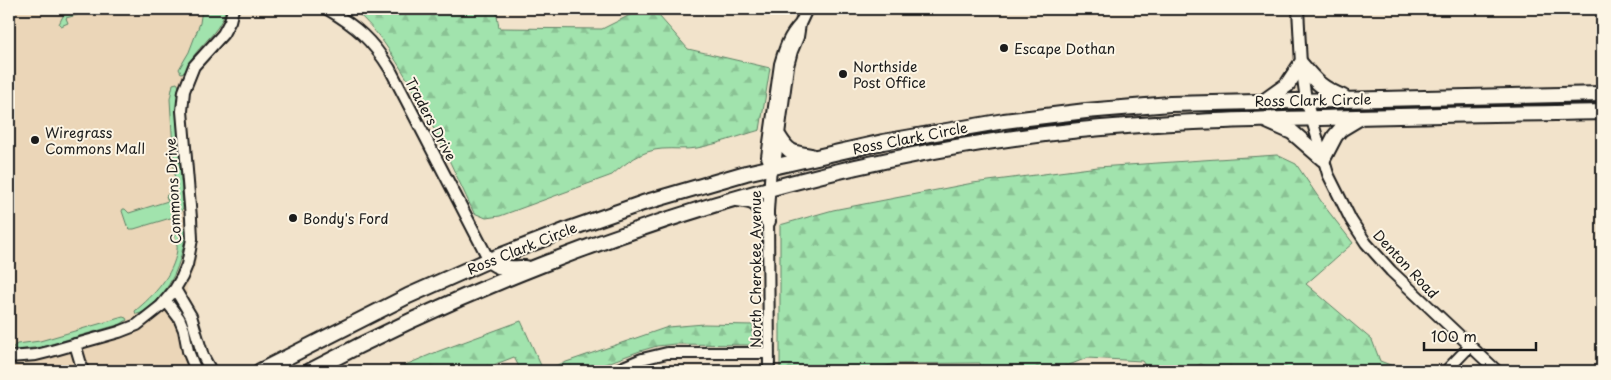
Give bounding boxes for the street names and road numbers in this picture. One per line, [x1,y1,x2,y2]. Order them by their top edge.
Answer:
street label: Traders Drive [400,74,462,165]
street label: Ross Clark Circle [1254,88,1372,112]
street label: Ross Clark Circle [851,117,969,159]
street label: Commons Drive [160,137,186,245]
street label: North Cherokee Avenue [745,190,766,348]
street label: Ross Clark Circle [464,216,580,280]
street label: Denton Road [1369,225,1443,303]

